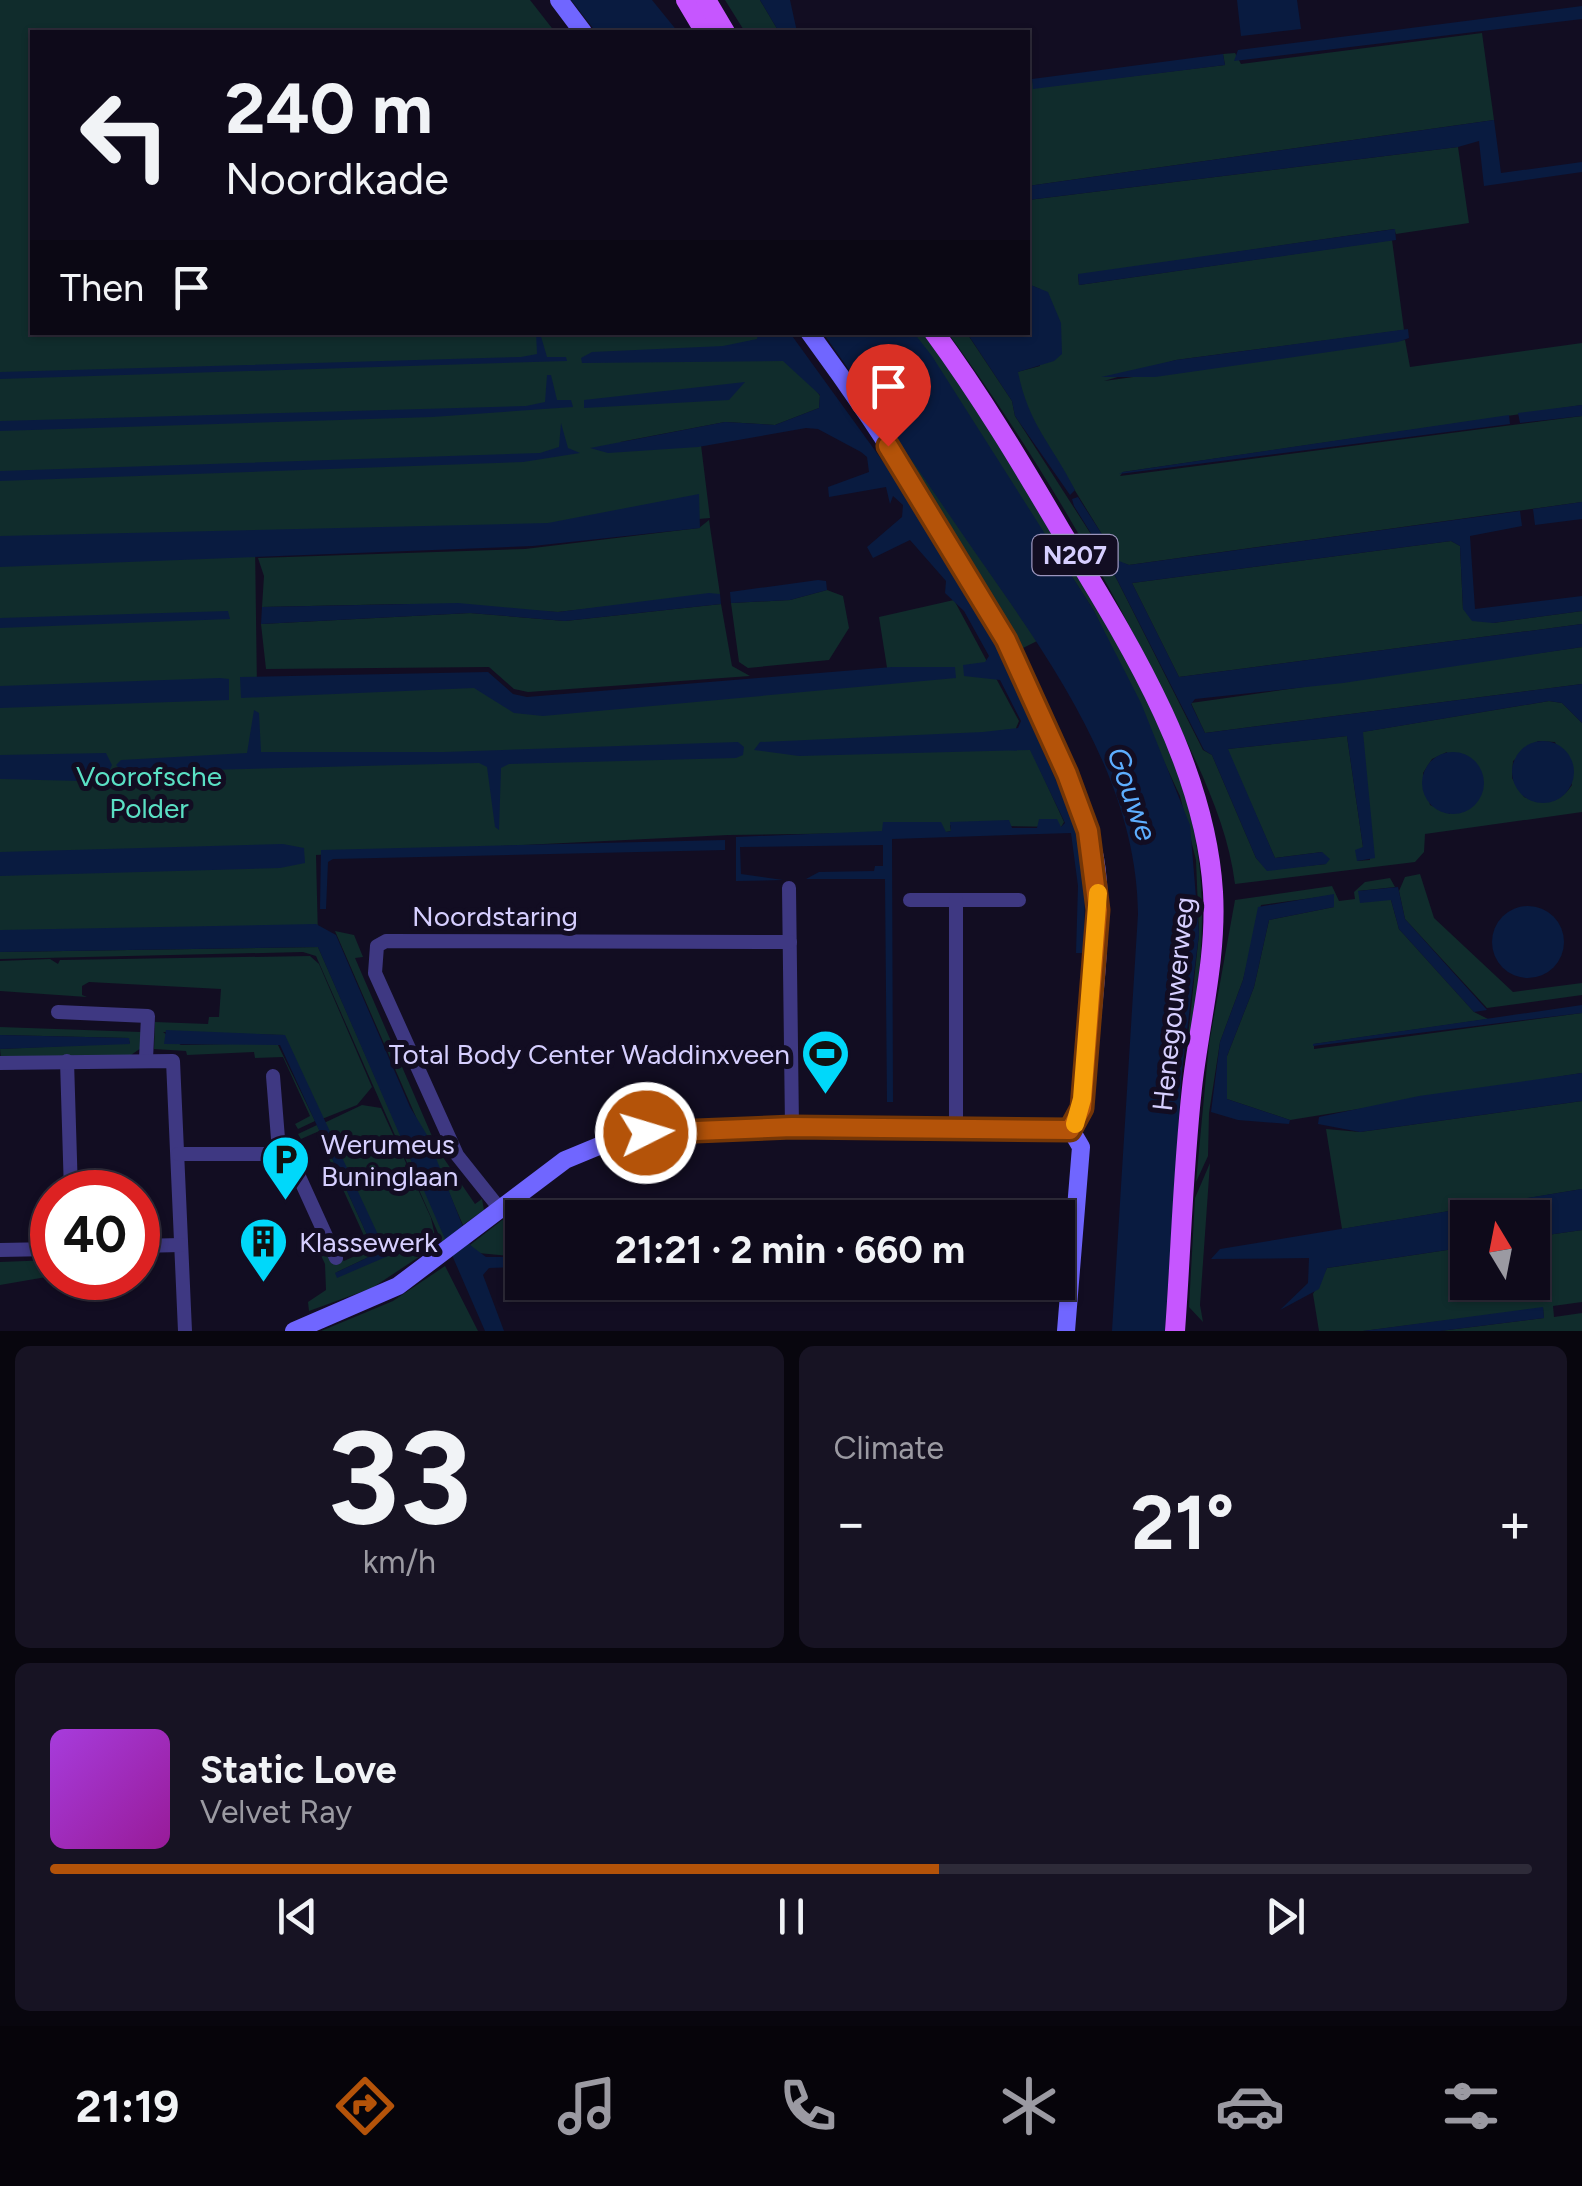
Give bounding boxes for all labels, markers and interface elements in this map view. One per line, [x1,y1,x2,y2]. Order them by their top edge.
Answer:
text: 240 m [225,66,433,151]
icon: left [60,70,190,200]
text: Noordkade [225,151,449,205]
icon: arrive [164,260,219,315]
text: Then [60,265,144,311]
pin [846,344,931,447]
icon: arrive [861,359,916,414]
road number: N207 [1032,535,1118,575]
water label: Gouwe [1099,742,1166,846]
park label: Voorofsche Polder [76,759,222,825]
street label: Henegouwerweg [1145,895,1201,1113]
street label: Noordstaring [412,899,578,933]
sports icon: Total Body Center Waddinxveen [799,1028,851,1096]
place label: Total Body Center Waddinxveen [389,1037,790,1071]
position arrow [594,1081,698,1185]
place label: Werumeus Buninglaan [321,1127,458,1193]
parking icon: Werumeus Buninglaan [260,1134,312,1202]
speed limit sign: 40 [30,1170,160,1300]
north arrow [1450,1200,1550,1300]
map controls [1450,1200,1550,1300]
building icon: Klassewerk [238,1216,290,1284]
place label: Klassewerk [299,1225,438,1259]
text: 21:21 · 2 min · 660 m [615,1227,965,1273]
text: 33 [327,1400,472,1556]
text: Climate [834,1429,944,1467]
text: 21° [1131,1478,1234,1568]
text: − [834,1490,868,1556]
text: + [1498,1490,1532,1556]
text: km/h [363,1543,436,1581]
text: Static Love [200,1747,397,1793]
text: Velvet Ray [200,1793,352,1831]
icon: previous [270,1889,325,1944]
icon: pause [764,1889,819,1944]
icon: next [1258,1889,1313,1944]
icon: directions [330,2071,400,2141]
icon: music [552,2071,622,2141]
icon: phone [773,2071,843,2141]
icon: climate [994,2071,1064,2141]
icon: car [1215,2071,1285,2141]
icon: filters [1436,2071,1506,2141]
text: 21:19 [76,2079,179,2133]

